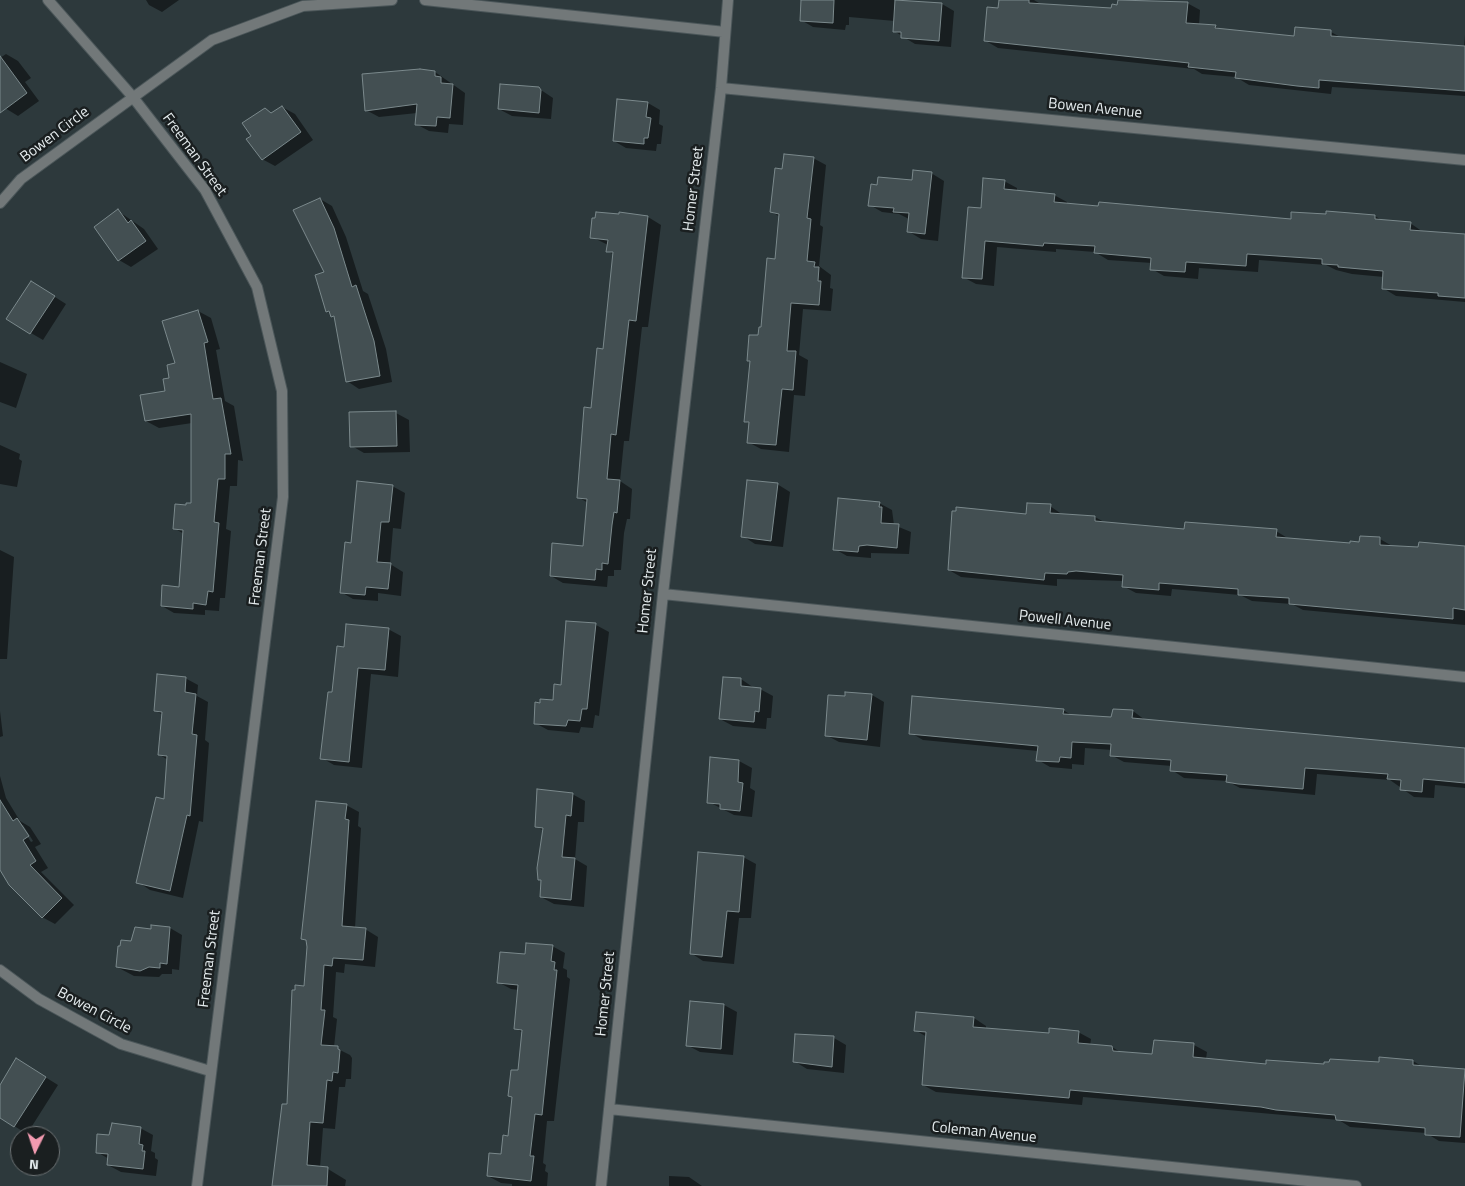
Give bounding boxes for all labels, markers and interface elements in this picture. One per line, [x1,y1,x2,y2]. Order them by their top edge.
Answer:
street label: Bowen Avenue [1047,95,1143,123]
street label: Bowen Circle [17,103,93,167]
street label: Freeman Street [158,110,230,200]
street label: Homer Street [680,146,708,232]
street label: Freeman Street [246,507,276,607]
street label: Homer Street [635,548,661,634]
street label: Powell Avenue [1018,607,1112,635]
street label: Freeman Street [195,909,225,1009]
street label: Homer Street [593,951,619,1037]
street label: Bowen Circle [54,984,134,1038]
street label: Coleman Avenue [931,1119,1037,1147]
north arrow [10,1126,60,1176]
text: N [28,1155,40,1176]

